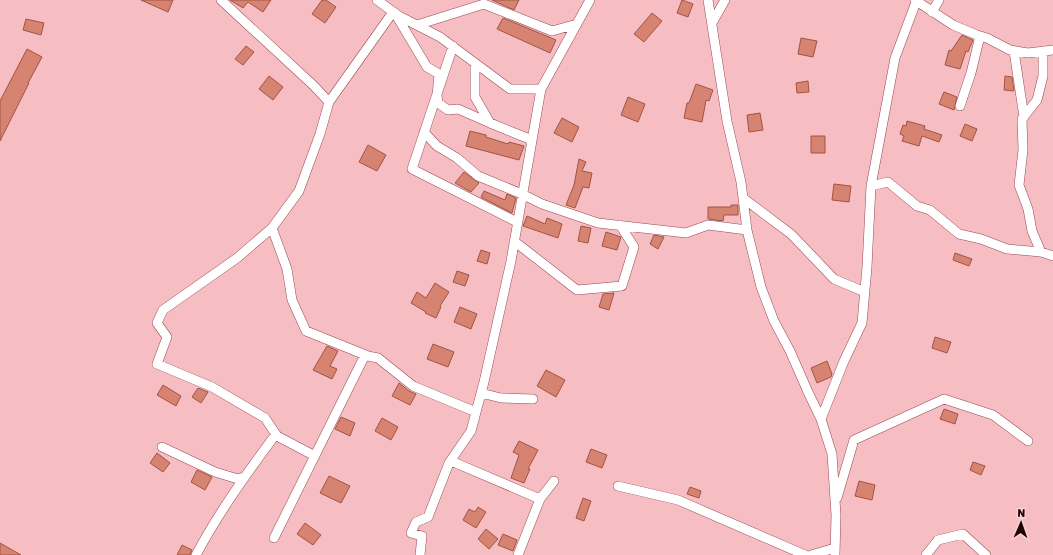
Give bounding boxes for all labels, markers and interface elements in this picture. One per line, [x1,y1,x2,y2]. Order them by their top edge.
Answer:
north arrow [1001,503,1041,543]
text: N [1017,507,1026,520]

